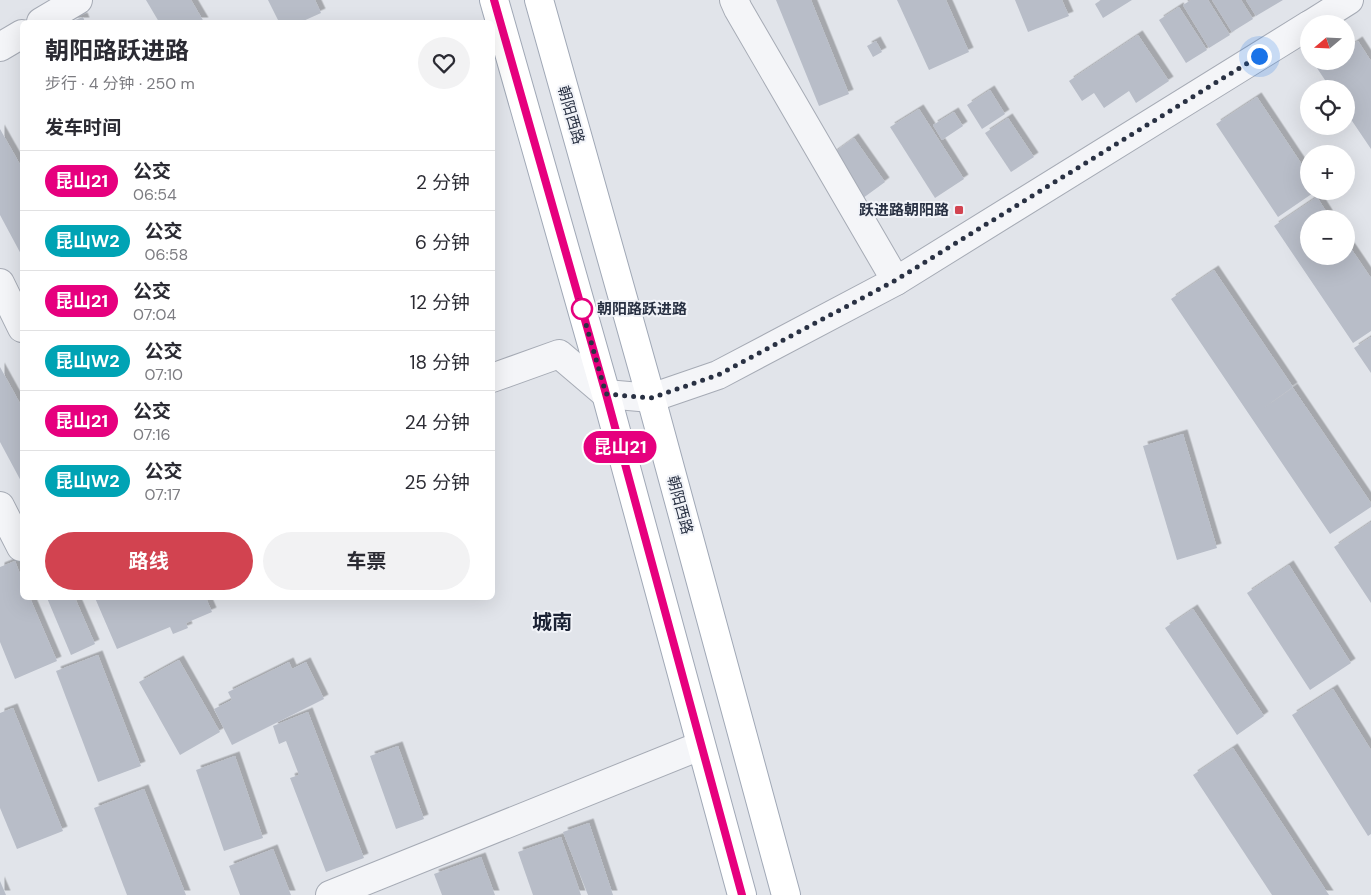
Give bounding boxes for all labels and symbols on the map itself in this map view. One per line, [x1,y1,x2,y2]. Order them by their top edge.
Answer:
north arrow [1300,15,1355,70]
your location [1247,44,1272,69]
street label: 朝阳西路 [553,83,589,147]
place label: 跃进路朝阳路 [859,200,949,220]
marker: 跃进路朝阳路 [953,204,965,216]
marker: 朝阳路跃进路 [571,298,593,320]
place label: 朝阳路跃进路 [597,299,687,319]
line badge: 昆山21 [585,431,655,463]
street label: 朝阳西路 [663,473,697,537]
district label: 城南 [532,609,572,635]

